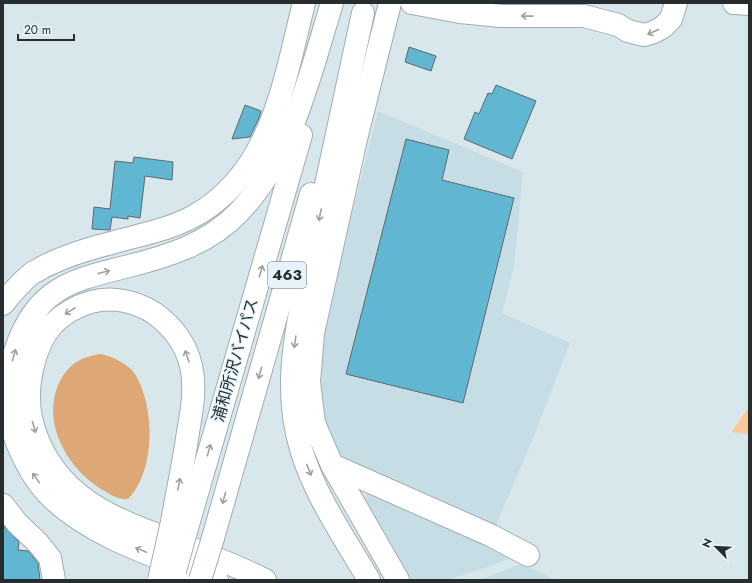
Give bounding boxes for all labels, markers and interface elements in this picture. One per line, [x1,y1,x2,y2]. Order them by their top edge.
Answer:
one-way arrow [521,12,534,20]
scale bar [18,16,74,42]
text: 20 m [24,21,51,39]
one-way arrow [647,29,659,36]
one-way arrow [315,208,323,221]
road number: 463 [268,262,306,288]
one-way arrow [258,265,265,278]
one-way arrow [98,268,111,276]
street label: 浦和所沢バイパス [206,295,264,425]
one-way arrow [65,307,76,315]
one-way arrow [291,335,298,348]
one-way arrow [11,348,18,361]
one-way arrow [183,350,191,362]
one-way arrow [256,366,263,379]
one-way arrow [31,420,38,433]
one-way arrow [206,444,213,457]
one-way arrow [305,463,313,475]
one-way arrow [32,473,40,484]
one-way arrow [175,478,183,491]
one-way arrow [220,491,227,504]
north arrow [696,527,736,567]
text: N [698,536,716,550]
one-way arrow [136,546,148,553]

